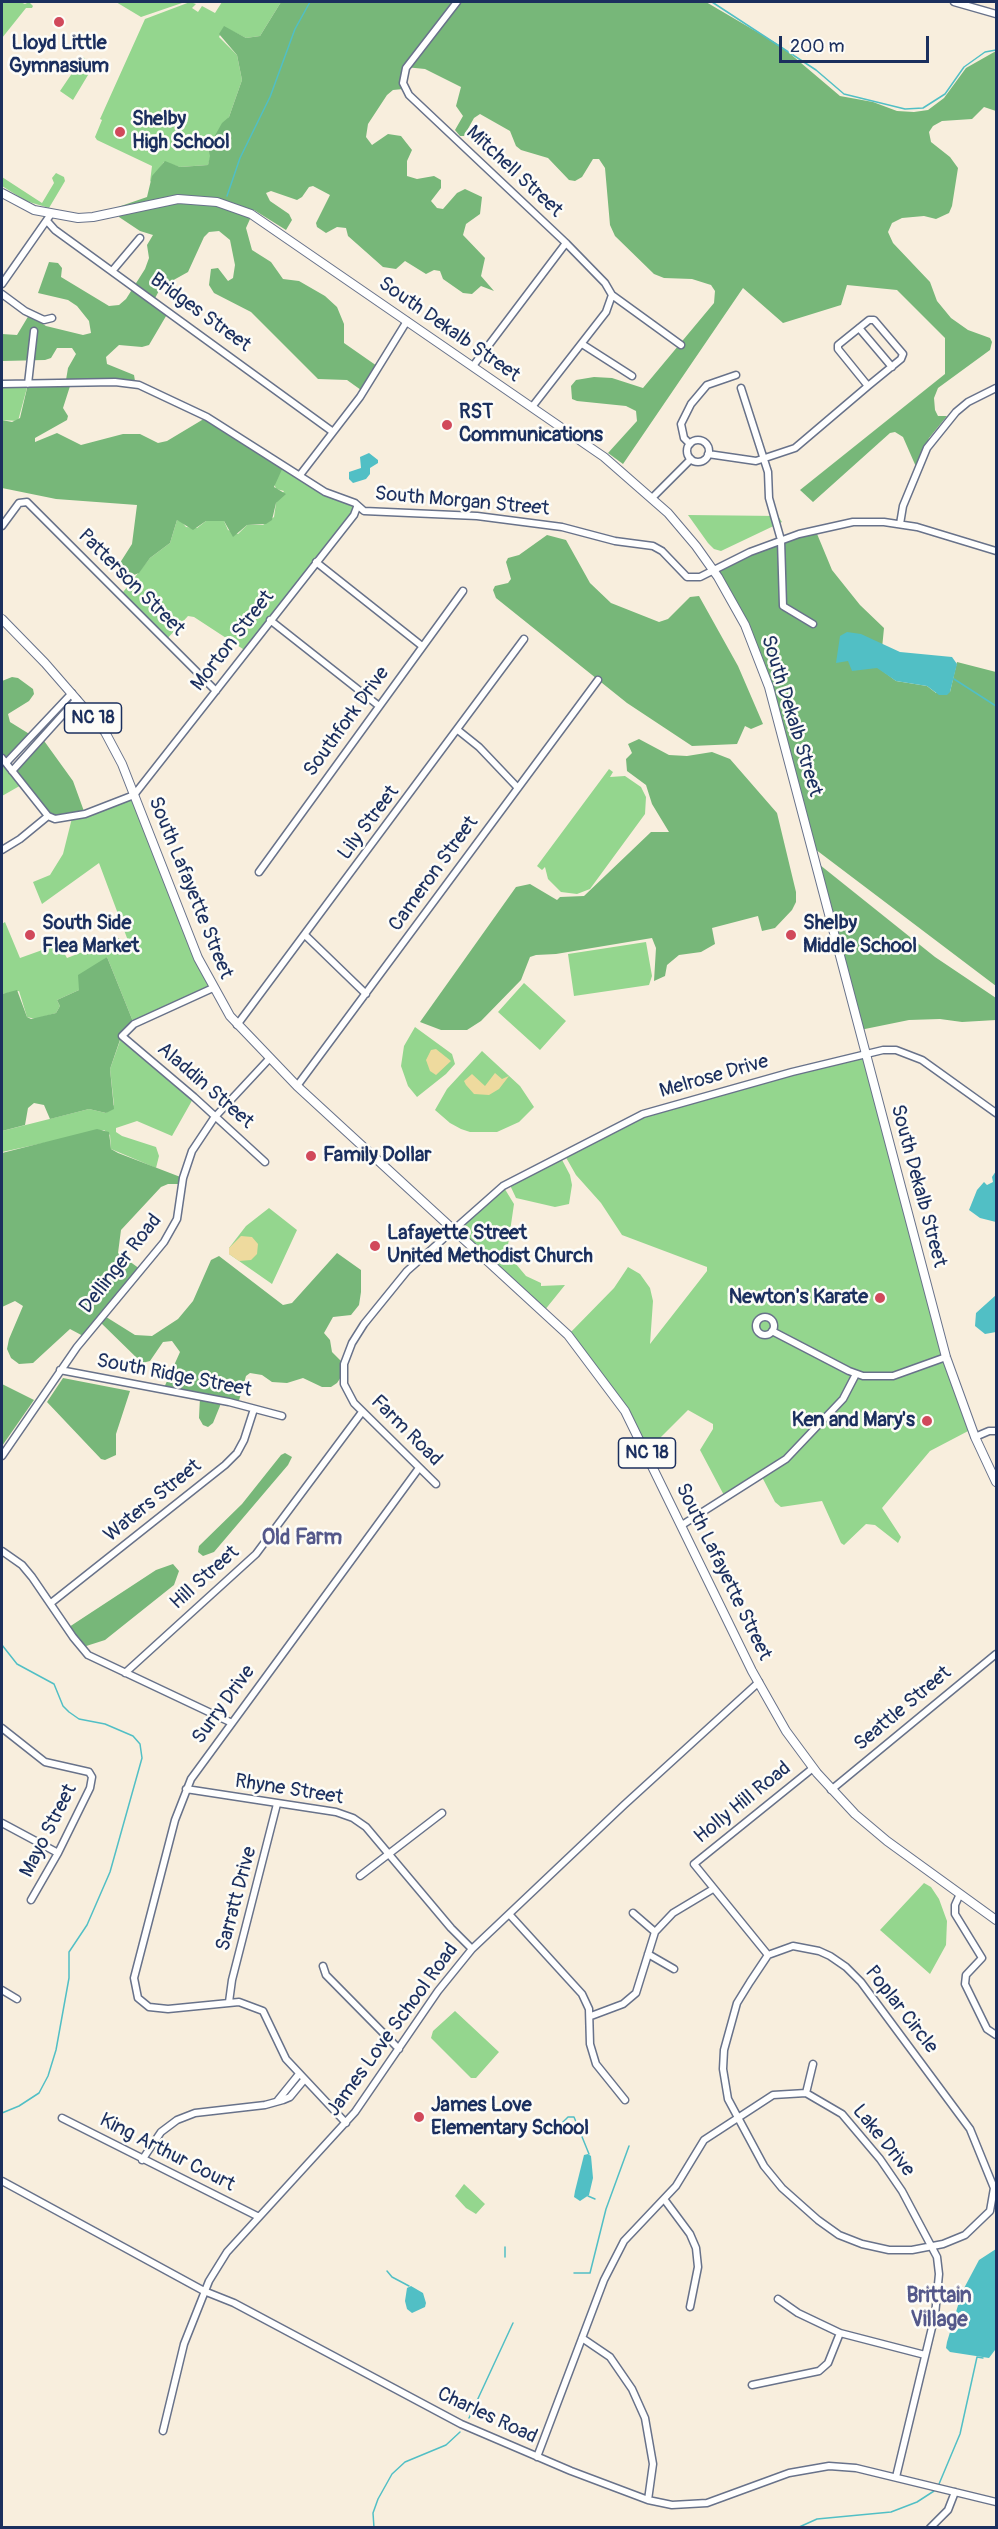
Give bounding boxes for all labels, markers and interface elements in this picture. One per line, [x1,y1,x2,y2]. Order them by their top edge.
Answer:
marker: Lloyd Little Gymnasium [52,15,66,29]
scale bar [782,24,932,62]
place label: Lloyd Little Gymnasium [9,32,109,79]
text: 200 m [790,35,845,58]
place label: Shelby High School [132,108,230,155]
street label: Mitchell Street [461,121,567,223]
marker: Shelby High School [113,125,127,139]
street label: Bridges Street [145,268,255,358]
street label: South Dekalb Street [374,272,524,388]
place label: RST Communications [459,401,603,448]
marker: RST Communications [440,418,454,432]
street label: South Morgan Street [374,482,550,522]
street label: Patterson Street [73,525,189,641]
street label: Morton Street [186,586,280,696]
street label: South Dekalb Street [755,632,827,800]
street label: Southfork Drive [299,662,395,782]
road number: NC 18 [64,703,122,733]
street label: Lily Street [333,781,405,865]
street label: South Lafayette Street [142,793,238,983]
street label: Cameron Street [384,812,484,936]
place label: South Side Flea Market [42,912,139,959]
place label: Shelby Middle School [803,912,917,959]
marker: South Side Flea Market [23,928,37,942]
marker: Shelby Middle School [784,928,798,942]
street label: Aladdin Street [152,1038,258,1134]
street label: Melrose Drive [657,1050,771,1104]
street label: South Dekalb Street [885,1102,951,1270]
place label: Family Dollar [323,1144,431,1168]
marker: Family Dollar [304,1149,318,1163]
street label: Dellinger Road [75,1210,167,1318]
place label: Lafayette Street United Methodist Church [387,1222,593,1269]
marker: Lafayette Street United Methodist Church [368,1239,382,1253]
place label: Newton's Karate [729,1286,868,1310]
marker: Newton's Karate [873,1291,887,1305]
street label: South Ridge Street [94,1349,254,1403]
street label: Farm Road [365,1390,447,1472]
place label: Ken and Mary's [792,1409,915,1433]
marker: Ken and Mary's [920,1414,934,1428]
road number: NC 18 [618,1438,676,1468]
street label: Waters Street [99,1454,207,1548]
street label: South Lafayette Street [670,1479,776,1665]
district label: Old Farm [262,1526,342,1552]
street label: Hill Street [166,1541,244,1615]
street label: Surry Drive [187,1661,261,1749]
street label: Seattle Street [850,1661,956,1757]
street label: Holly Hill Road [690,1757,796,1849]
street label: Rhyne Street [233,1770,345,1810]
street label: Mayo Street [15,1780,83,1882]
street label: Sarratt Drive [212,1844,262,1954]
street label: James Love School Road [322,1939,464,2121]
street label: Poplar Circle [859,1961,943,2059]
place label: James Love Elementary School [431,2094,589,2141]
street label: Lake Drive [847,2100,919,2182]
street label: King Arthur Court [95,2109,239,2197]
marker: James Love Elementary School [412,2110,426,2124]
district label: Brittain Village [906,2284,972,2334]
street label: Charles Road [433,2382,541,2450]

